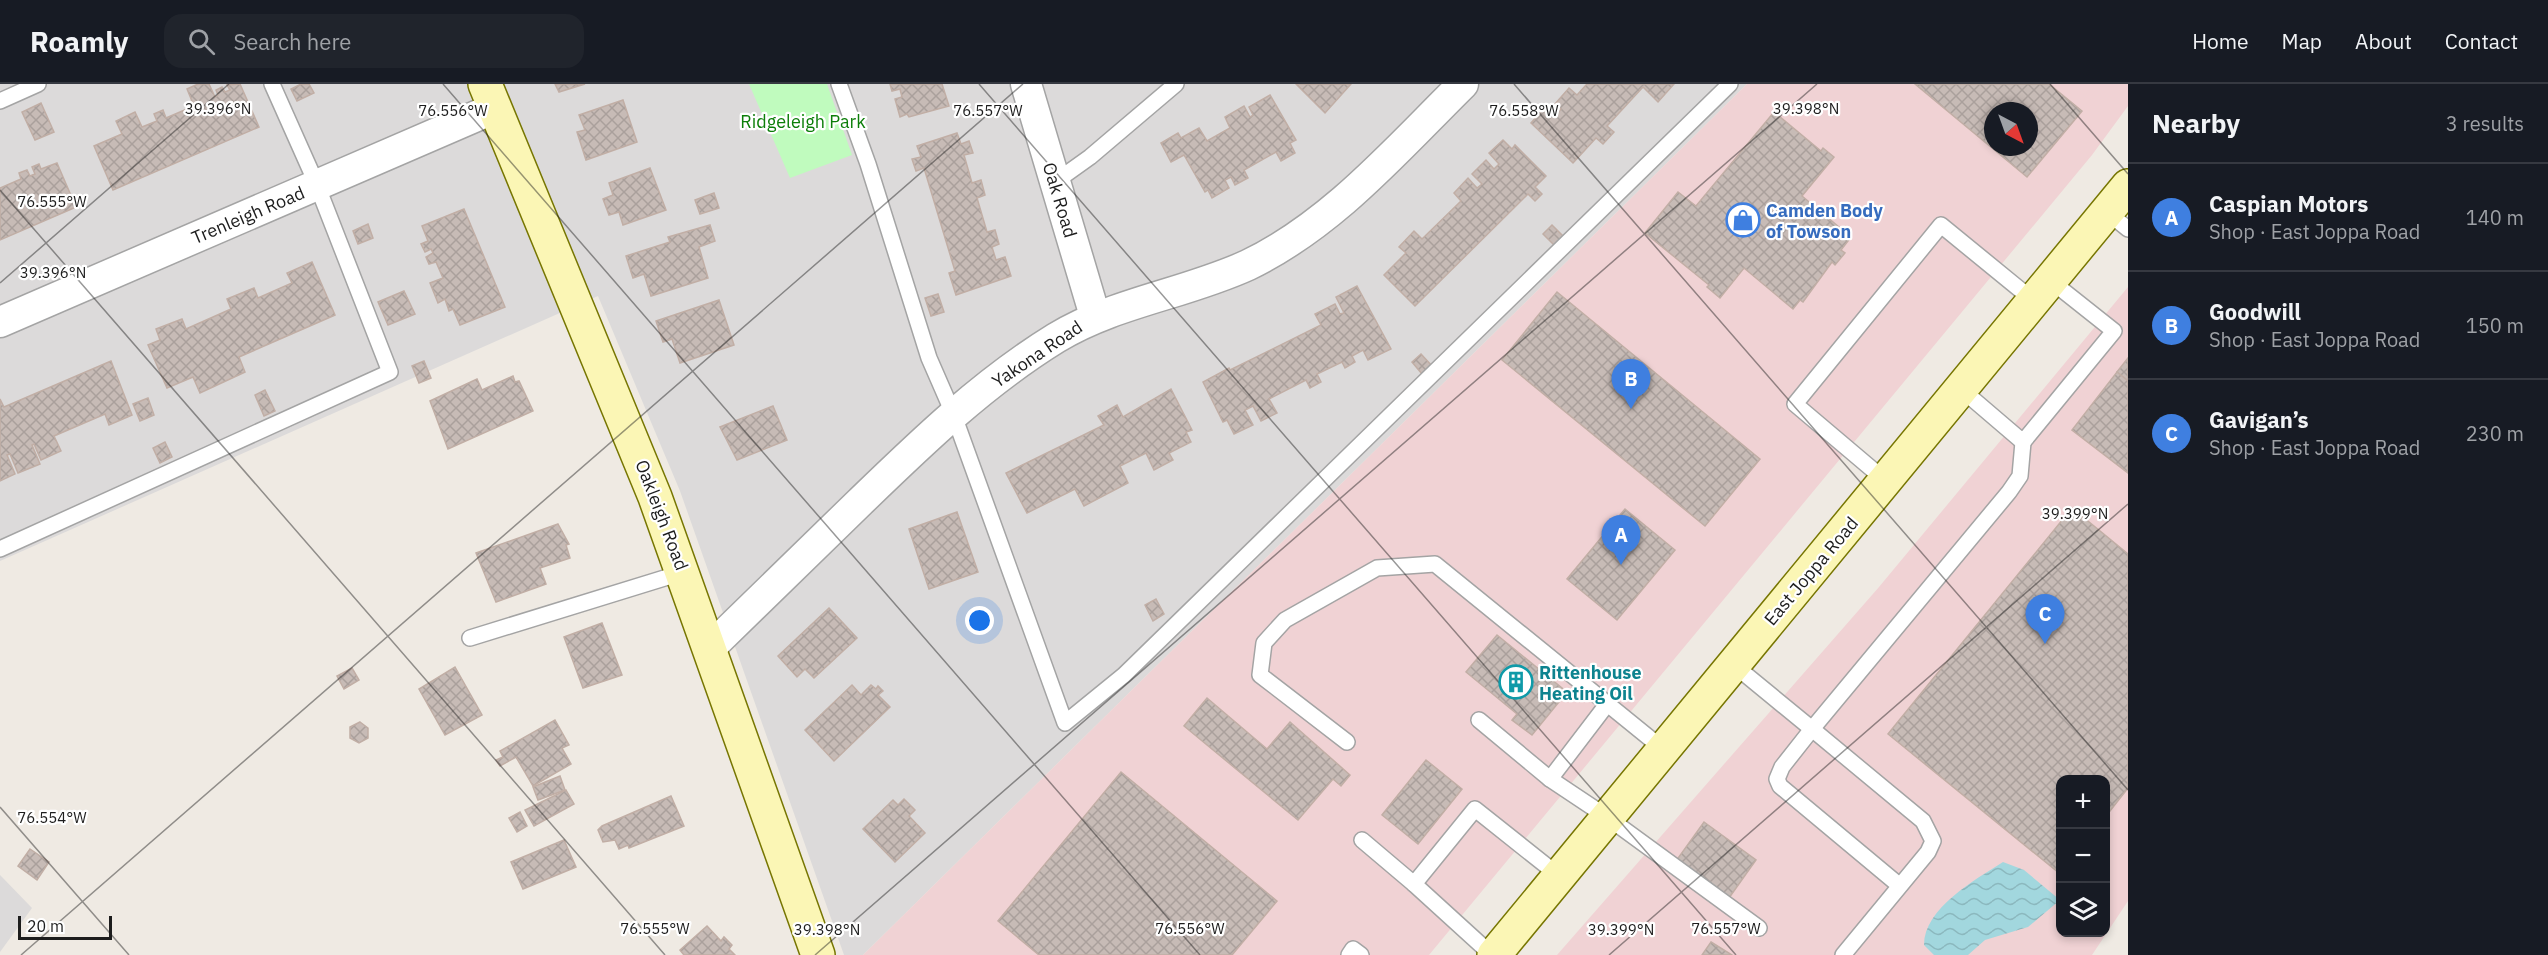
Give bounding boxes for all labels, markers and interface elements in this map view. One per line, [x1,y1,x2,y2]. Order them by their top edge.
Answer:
search box [164,14,584,68]
text: Roamly [30,23,128,60]
icon: search [185,25,218,58]
text: Search here [233,27,351,56]
text: Home [2192,27,2249,55]
text: Map [2282,27,2322,55]
text: About [2355,27,2412,55]
text: Contact [2445,27,2518,55]
text: 39.396°N [185,99,251,118]
text: 39.398°N [1773,99,1839,118]
text: 76.556°W [418,101,488,120]
text: 76.557°W [953,101,1023,120]
text: 76.558°W [1489,101,1559,120]
north arrow [1984,102,2038,156]
text: Nearby [2152,106,2240,140]
park label: Ridgeleigh Park [740,110,866,133]
text: 3 results [2446,110,2524,137]
street label: Oak Road [1038,160,1082,240]
street label: Trenleigh Road [188,181,308,249]
text: Caspian Motors [2209,189,2368,218]
text: 76.555°W [17,192,87,211]
place label: Camden Body of Towson [1766,199,1883,243]
shop icon: Camden Body of Towson [1725,202,1761,238]
text: A [2165,204,2178,231]
text: 140 m [2466,204,2524,231]
text: Shop · East Joppa Road [2209,218,2420,245]
text: 39.396°N [20,263,86,282]
text: Goodwill [2209,297,2301,326]
text: B [2165,312,2178,339]
text: 150 m [2466,312,2524,339]
street label: Yakona Road [987,315,1087,393]
text: Shop · East Joppa Road [2209,326,2420,353]
pin: B [1612,360,1650,409]
text: Gavigan’s [2209,405,2309,434]
text: C [2165,420,2178,447]
text: 230 m [2466,420,2524,447]
text: Shop · East Joppa Road [2209,434,2420,461]
street label: Oakleigh Road [630,457,694,573]
text: 39.399°N [2042,504,2108,523]
street label: East Joppa Road [1759,512,1863,630]
pin: A [1602,516,1640,565]
pin: C [2026,594,2064,644]
your location [965,606,994,635]
place label: Rittenhouse Heating Oil [1539,661,1642,705]
building icon: Rittenhouse Heating Oil [1498,664,1534,700]
map controls [2056,775,2110,937]
button: + [2056,775,2110,829]
text: 76.554°W [17,808,87,827]
button: − [2056,829,2110,883]
button: layers [2056,883,2110,937]
scale bar [18,913,112,940]
text: 20 m [27,916,64,936]
text: 76.555°W [620,919,690,938]
text: 76.556°W [1155,919,1225,938]
text: 76.557°W [1691,919,1761,938]
text: 39.398°N [794,920,860,939]
text: 39.399°N [1588,920,1654,939]

